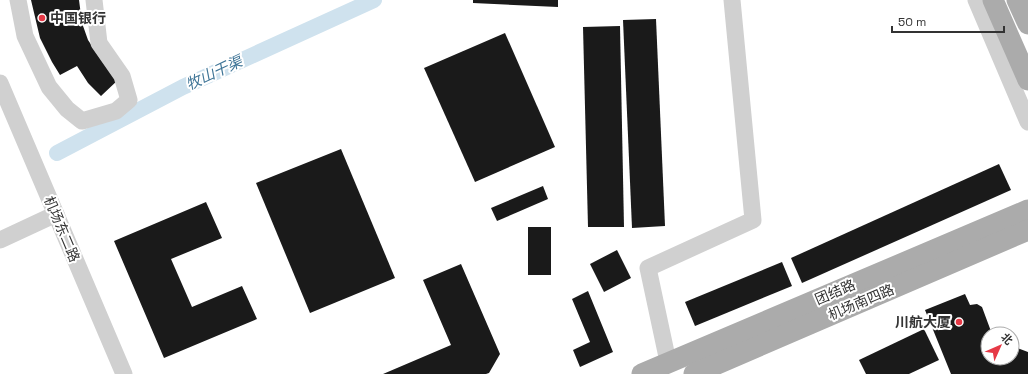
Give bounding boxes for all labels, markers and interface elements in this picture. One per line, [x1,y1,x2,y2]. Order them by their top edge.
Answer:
scale bar [892,8,1004,34]
place label: 中国银行 [50,9,106,27]
marker: 中国银行 [37,13,47,23]
text: 50 m [898,14,926,30]
water label: 牧山干渠 [183,50,247,94]
street label: 机场东二路 [40,193,84,265]
street label: 团结路 [812,276,858,308]
street label: 机场南四路 [825,280,897,324]
place label: 川航大厦 [895,313,951,331]
marker: 川航大厦 [954,317,964,327]
north arrow [980,326,1020,366]
text: 北 [998,330,1016,348]

